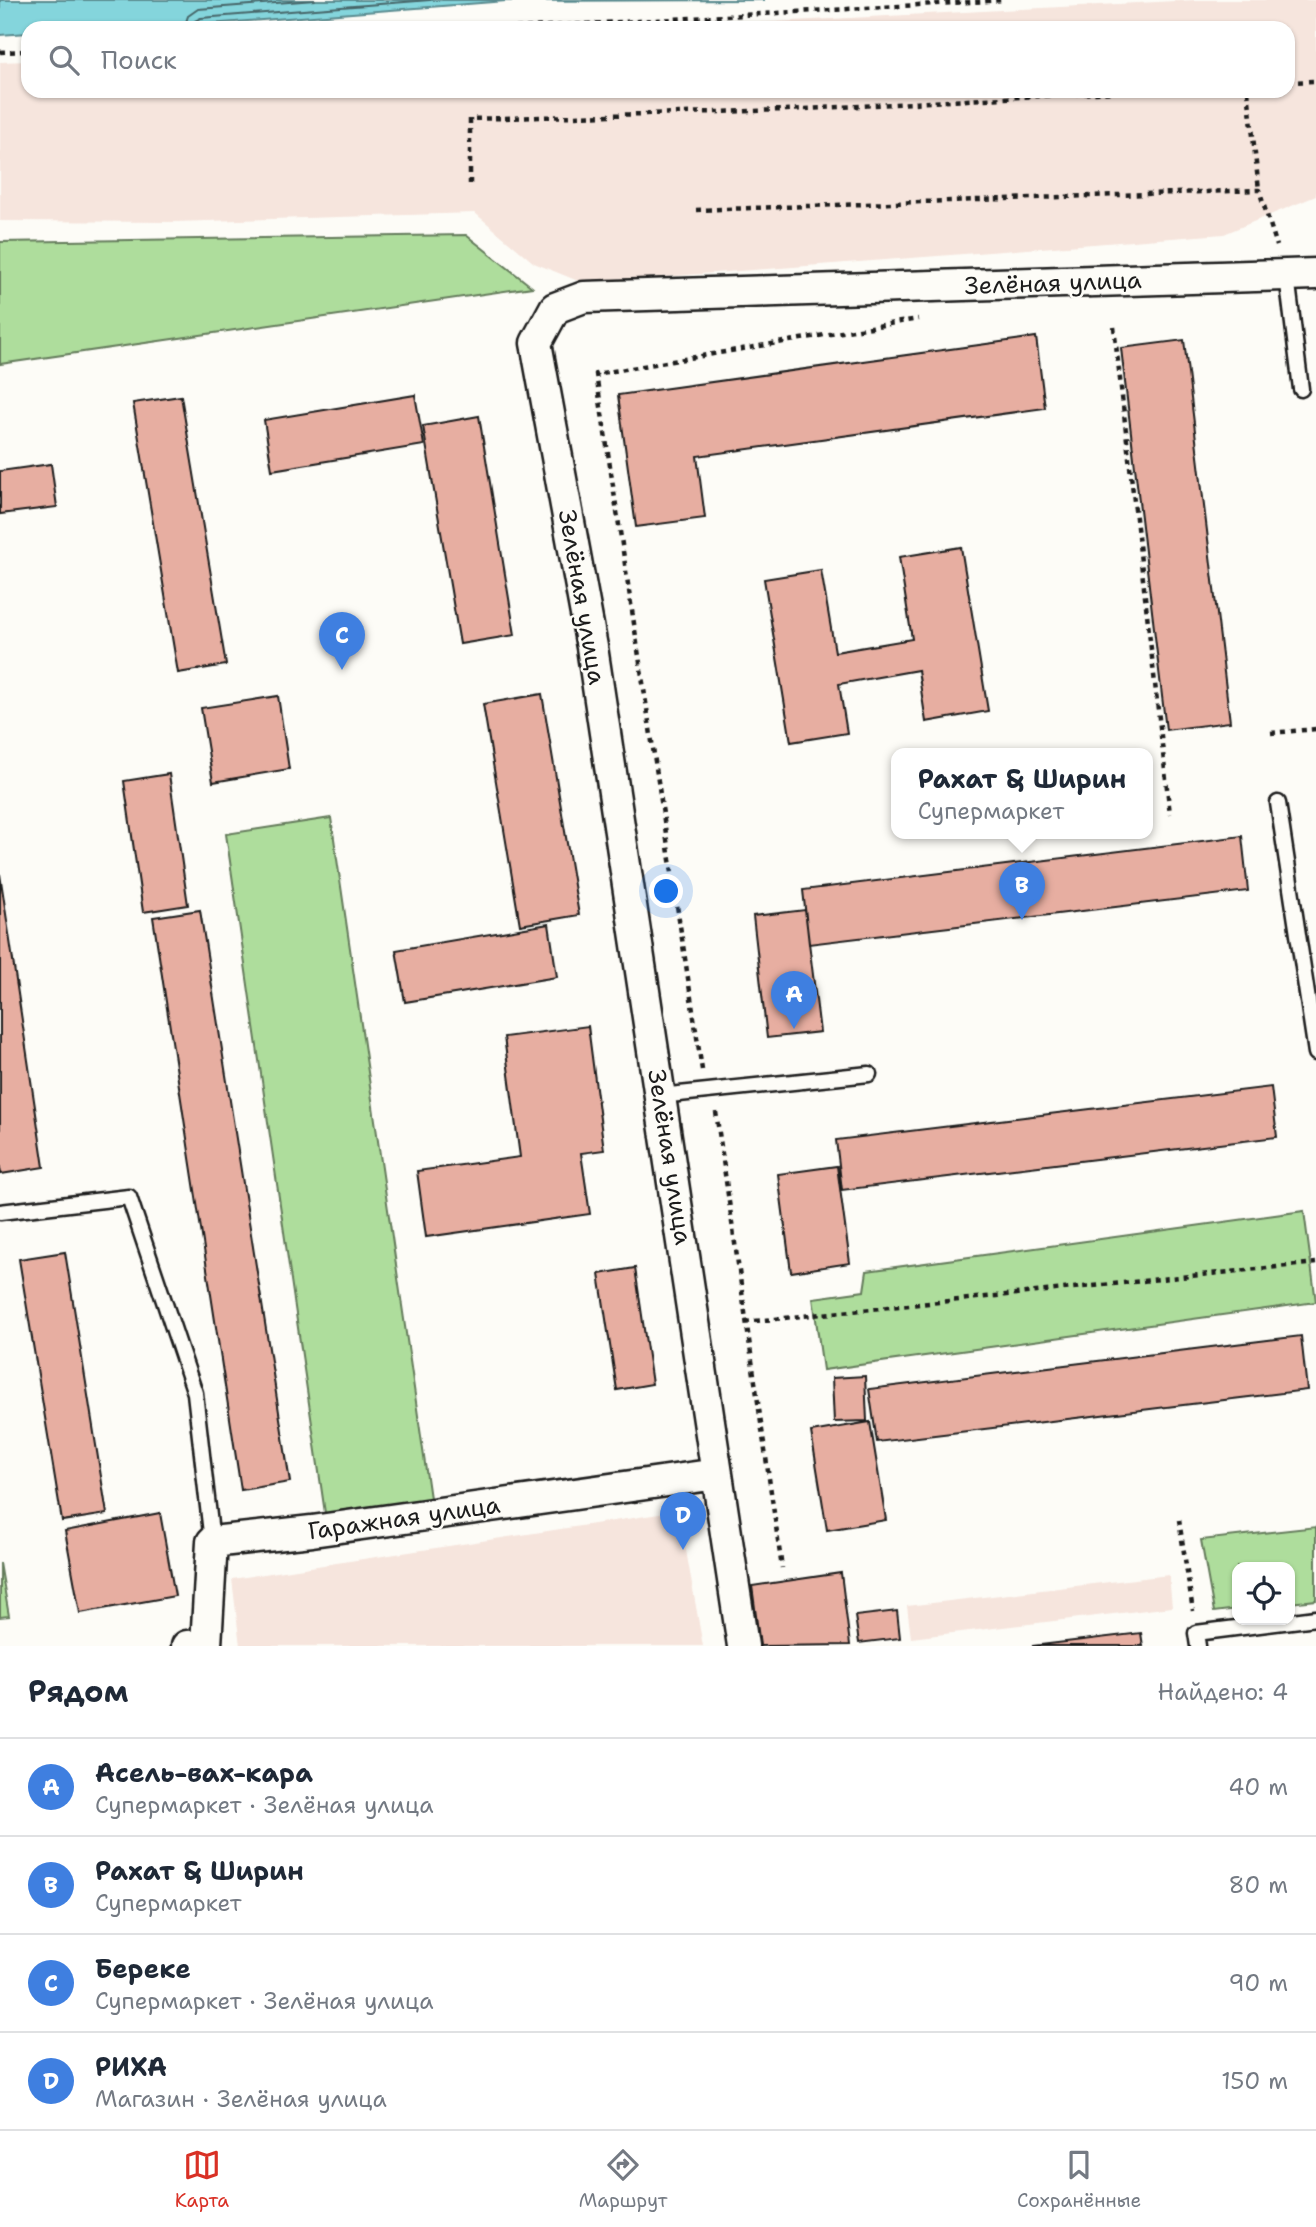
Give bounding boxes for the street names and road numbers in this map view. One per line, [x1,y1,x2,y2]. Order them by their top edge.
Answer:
street label: Зелёная улица [964,264,1142,302]
street label: Зелёная улица [551,507,613,687]
street label: Зелёная улица [640,1067,700,1247]
street label: Гаражная улица [306,1489,502,1547]

